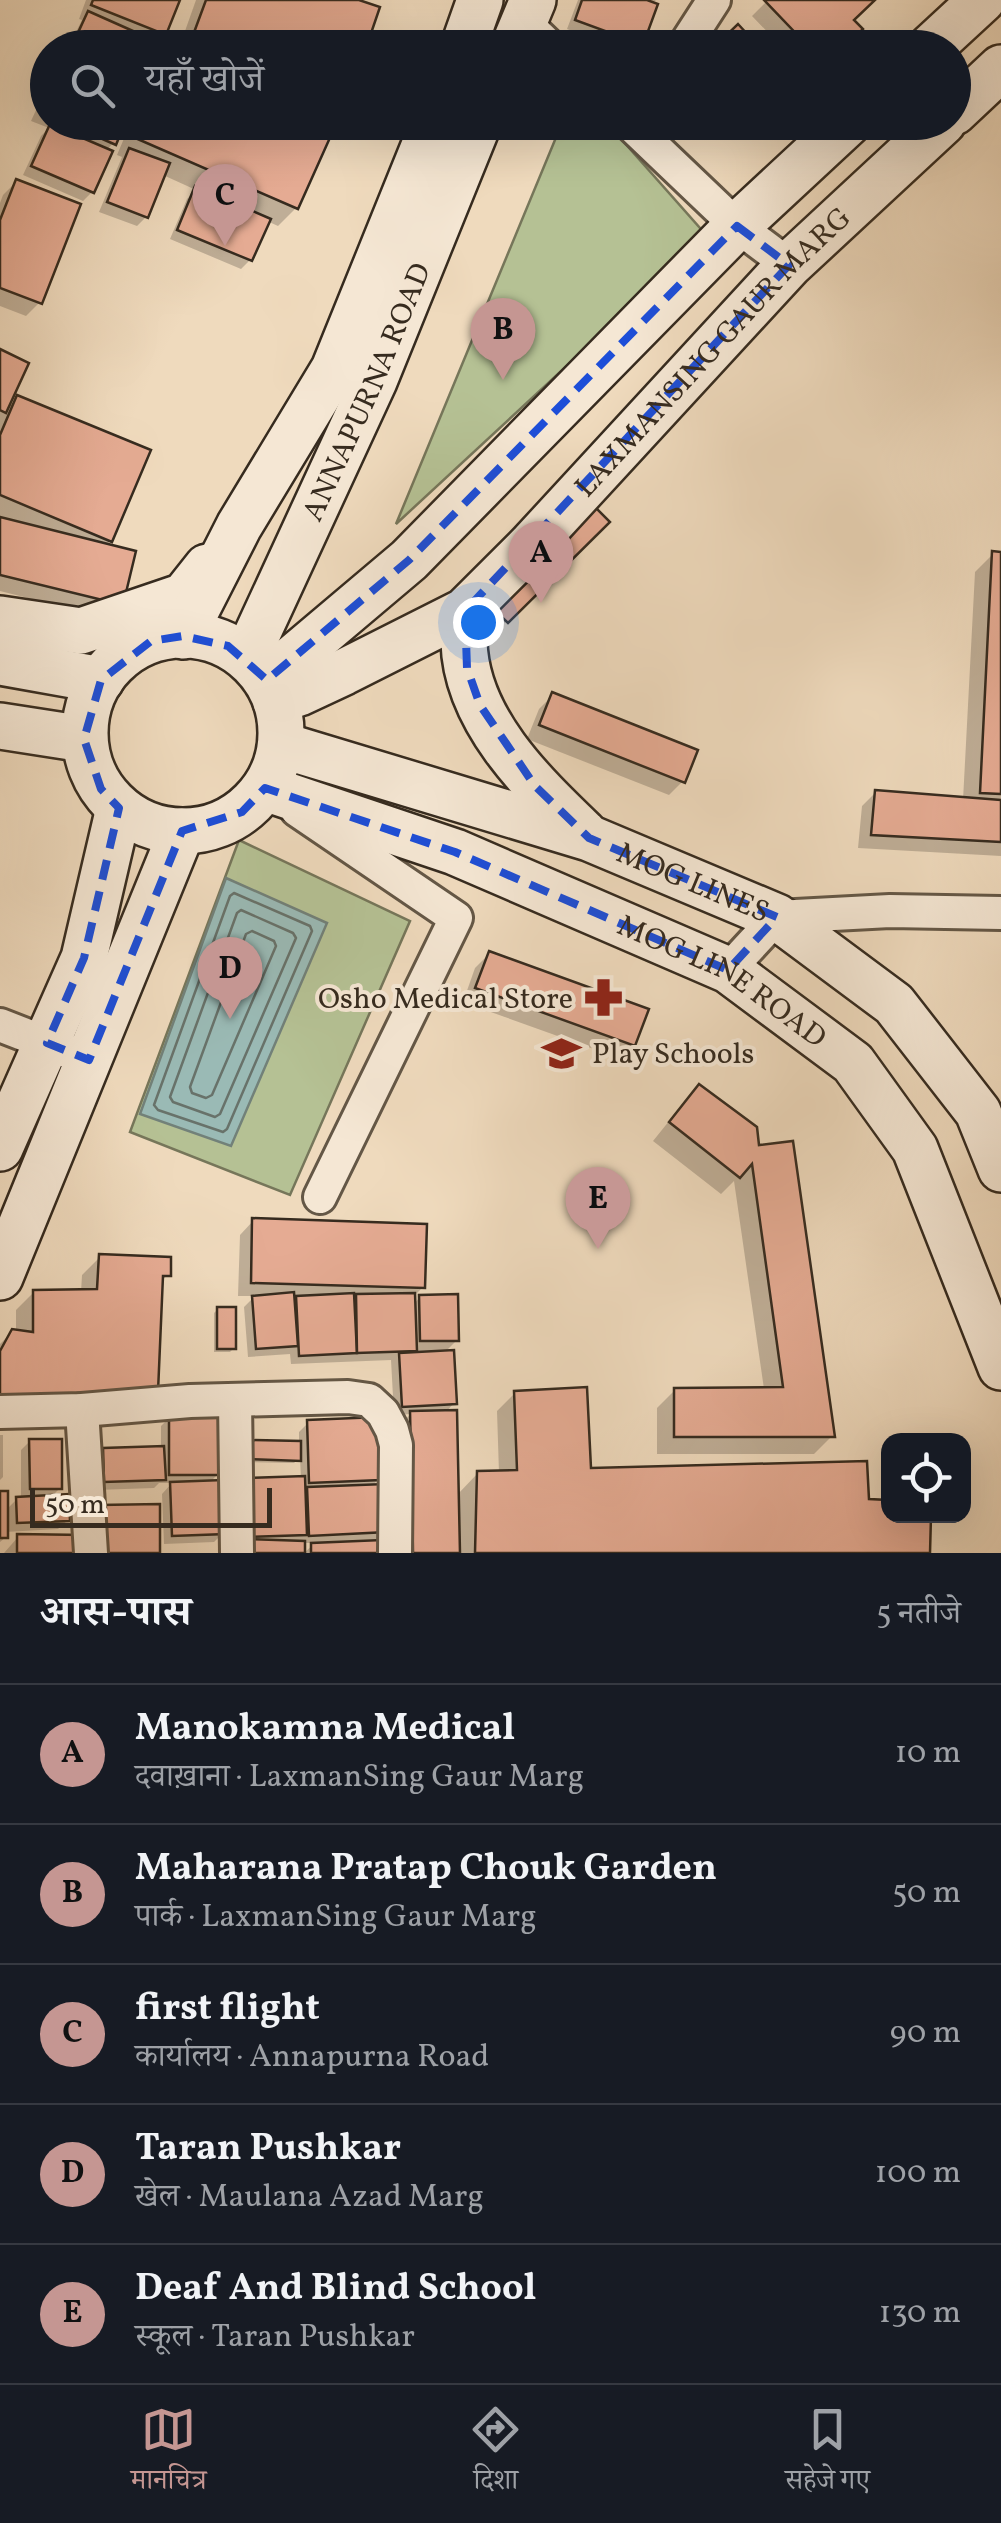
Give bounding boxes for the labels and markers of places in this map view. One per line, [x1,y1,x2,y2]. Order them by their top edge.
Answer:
pin: C [192,164,258,246]
pin: B [470,298,536,380]
pin: A [508,520,574,603]
pin: D [198,936,262,1019]
pharmacy icon: Osho Medical Store [582,977,624,1019]
place label: Osho Medical Store [318,979,573,1021]
school or university icon: Play Schools [541,1032,583,1074]
place label: Play Schools [592,1034,754,1076]
pin: E [566,1166,630,1249]

